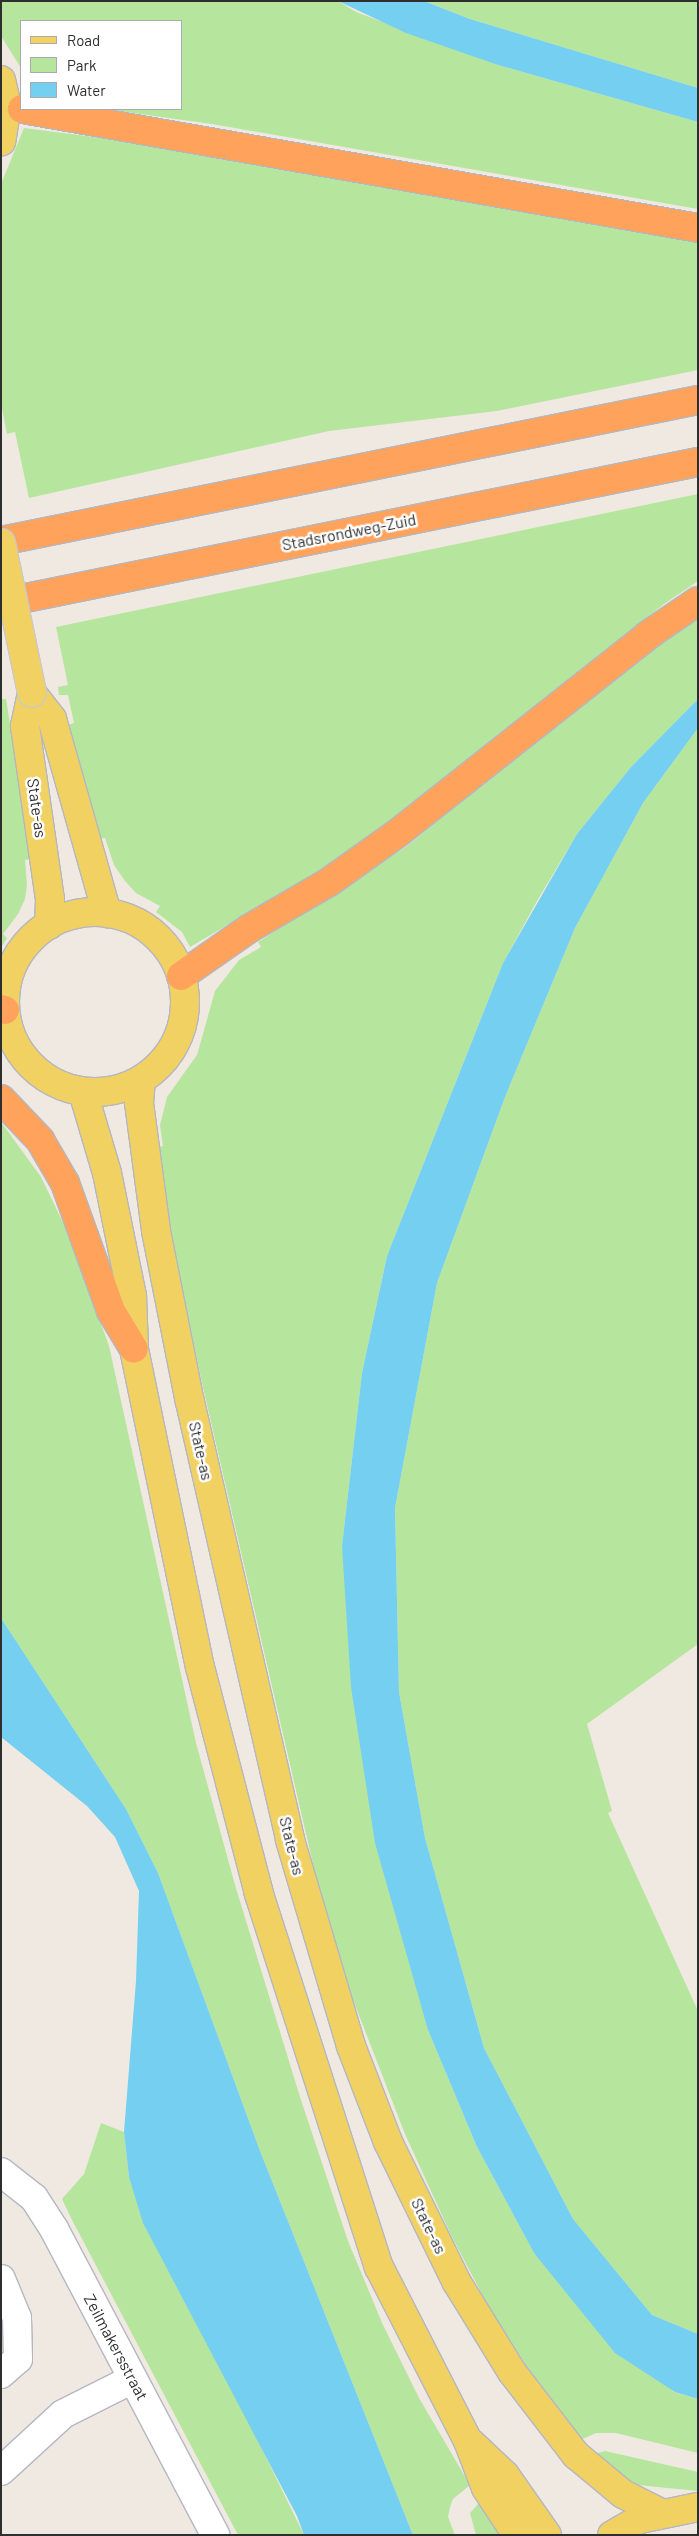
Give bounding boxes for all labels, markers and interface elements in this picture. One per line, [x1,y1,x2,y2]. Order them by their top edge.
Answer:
legend [20,20,182,110]
text: Road [67,31,100,49]
text: Park [67,56,96,74]
text: Water [67,81,106,99]
street label: Stadsrondweg-Zuid [280,510,418,554]
street label: State-as [23,777,51,839]
street label: State-as [185,1420,217,1482]
street label: State-as [275,1815,309,1877]
street label: State-as [407,2195,451,2257]
street label: Zeilmakersstraat [80,2291,152,2403]

